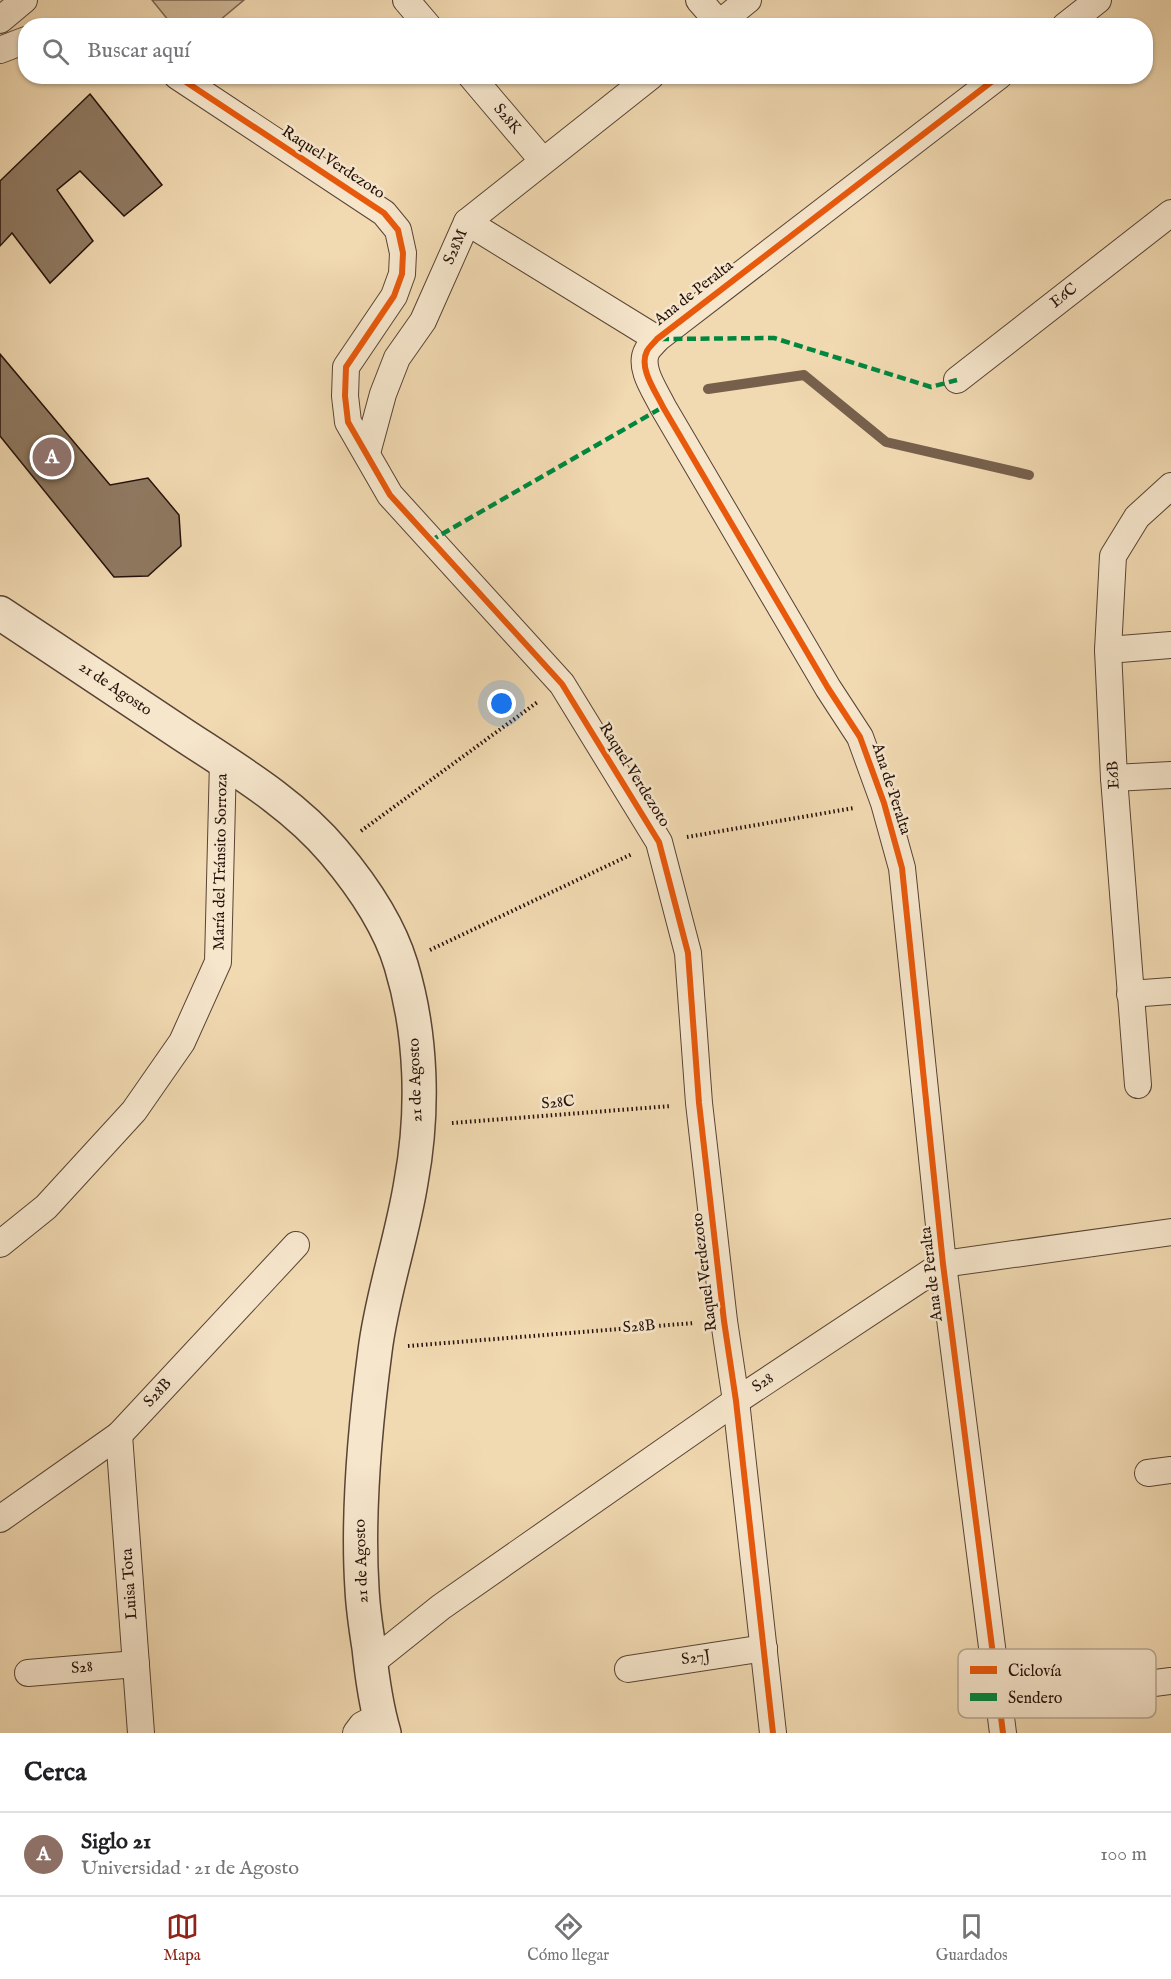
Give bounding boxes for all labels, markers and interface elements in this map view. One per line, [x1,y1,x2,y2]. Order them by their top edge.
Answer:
search box [18,18,1153,84]
icon: search [39,35,72,68]
text: Buscar aquí [87,37,190,65]
street label: S28K [489,100,526,139]
street label: Raquel Verdezoto [278,122,389,204]
street label: S28M [439,226,473,268]
street label: Ana de Peralta [650,256,738,331]
street label: E6C [1046,279,1082,313]
pin: A [32,434,72,480]
street label: 21 de Agosto [75,657,156,721]
your location [487,689,516,718]
street label: Raquel Verdezoto [594,719,674,831]
street label: Ana de Peralta [866,740,915,837]
street label: E6B [1103,760,1125,790]
street label: María del Tránsito Sorroza [209,773,233,951]
street label: 21 de Agosto [405,1037,427,1122]
street label: S28C [540,1092,576,1114]
street label: Raquel Verdezoto [688,1211,722,1332]
street label: Ana de Peralta [916,1226,948,1323]
street label: S28B [622,1316,656,1338]
street label: S28 [748,1369,778,1397]
street label: S28B [140,1374,176,1412]
street label: 21 de Agosto [351,1518,373,1603]
street label: Luisa Tota [118,1548,142,1620]
street label: S27J [680,1646,713,1670]
legend [958,1649,1156,1718]
street label: S28 [70,1657,94,1679]
text: Ciclovía [1008,1662,1062,1682]
text: Sendero [1008,1689,1063,1709]
text: Cerca [24,1756,86,1789]
text: Siglo 21 [81,1828,151,1856]
text: A [37,1842,50,1867]
text: 100 m [1100,1842,1147,1867]
text: Universidad · 21 de Agosto [81,1856,299,1881]
tab: Mapa [163,1910,201,1966]
tab: Cómo llegar [527,1910,609,1966]
tab: Guardados [936,1910,1008,1966]

